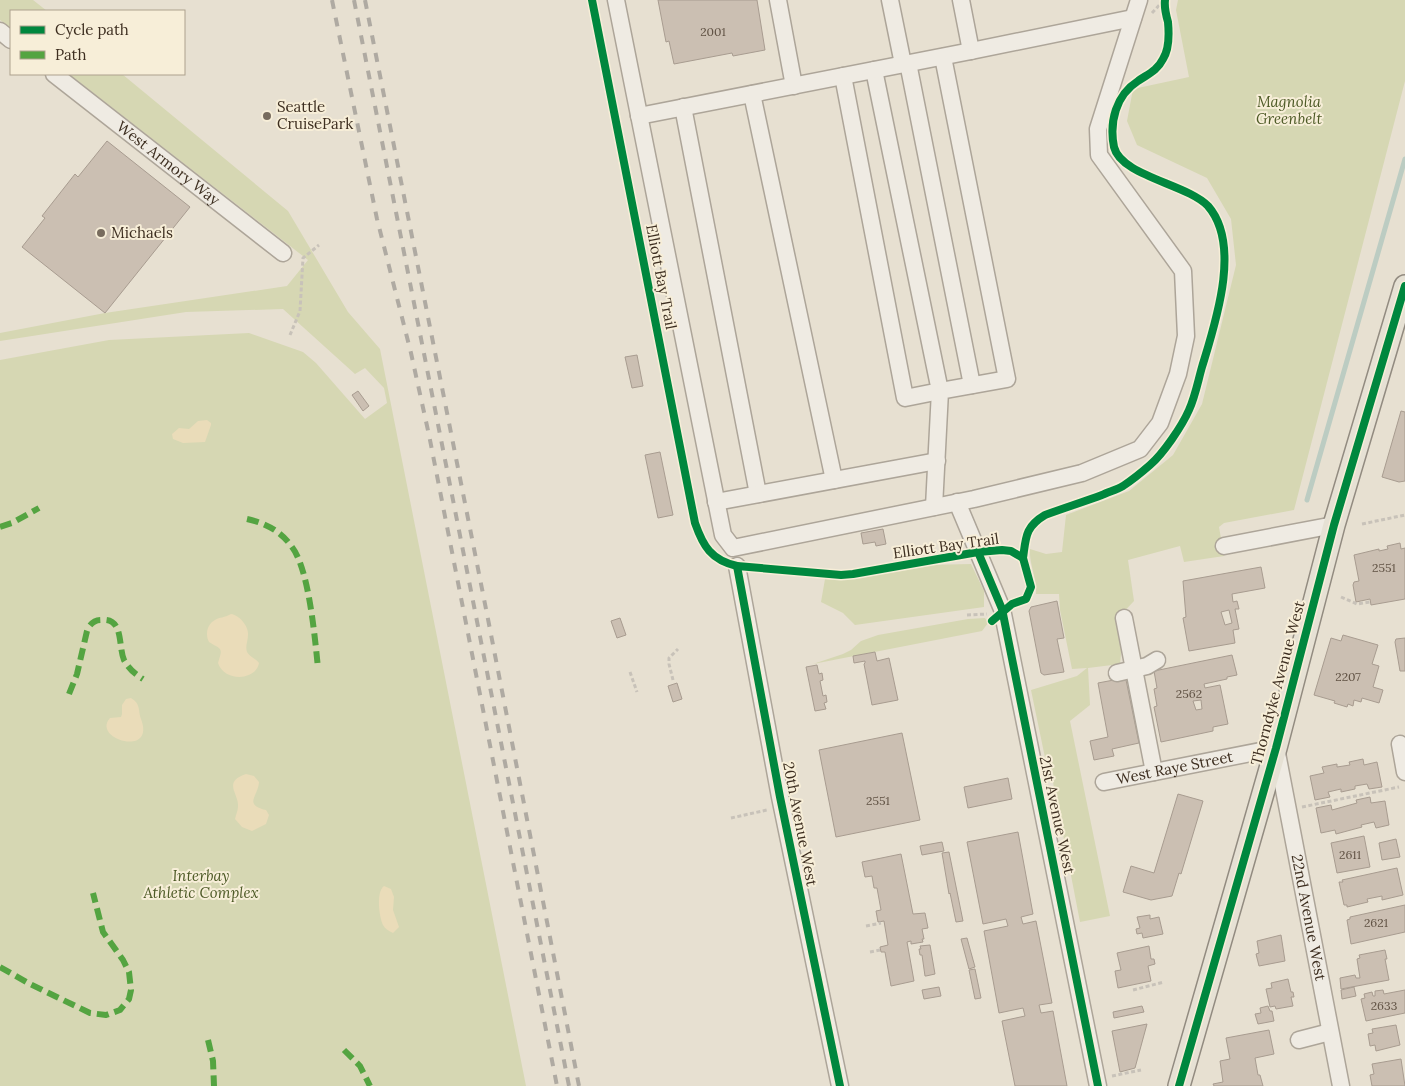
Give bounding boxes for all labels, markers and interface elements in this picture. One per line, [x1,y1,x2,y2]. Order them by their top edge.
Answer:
legend [10,10,185,75]
text: Cycle path [55,20,129,39]
house number: 2001 [700,24,726,39]
text: Path [55,45,86,64]
park label: Magnolia Greenbelt [1256,92,1323,128]
place label: Seattle CruisePark [277,97,353,133]
marker: Seattle CruisePark [261,110,273,122]
street label: West Armory Way [113,117,224,209]
place label: Michaels [111,223,173,242]
street label: Elliott Bay Trail [642,223,681,331]
marker: Michaels [95,227,107,239]
street label: Elliott Bay Trail [892,529,1000,562]
house number: 2551 [1372,560,1396,575]
street label: Thorndyke Avenue West [1246,598,1309,767]
house number: 2207 [1335,669,1361,684]
house number: 2562 [1176,686,1202,701]
street label: West Raye Street [1114,747,1235,788]
street label: 21st Avenue West [1036,754,1079,876]
street label: 20th Avenue West [779,760,822,888]
house number: 2551 [866,793,890,808]
house number: 2611 [1339,847,1361,862]
street label: 22nd Avenue West [1288,853,1331,982]
park label: Interbay Athletic Complex [142,866,259,902]
house number: 2621 [1364,915,1388,930]
house number: 2633 [1371,998,1398,1013]

